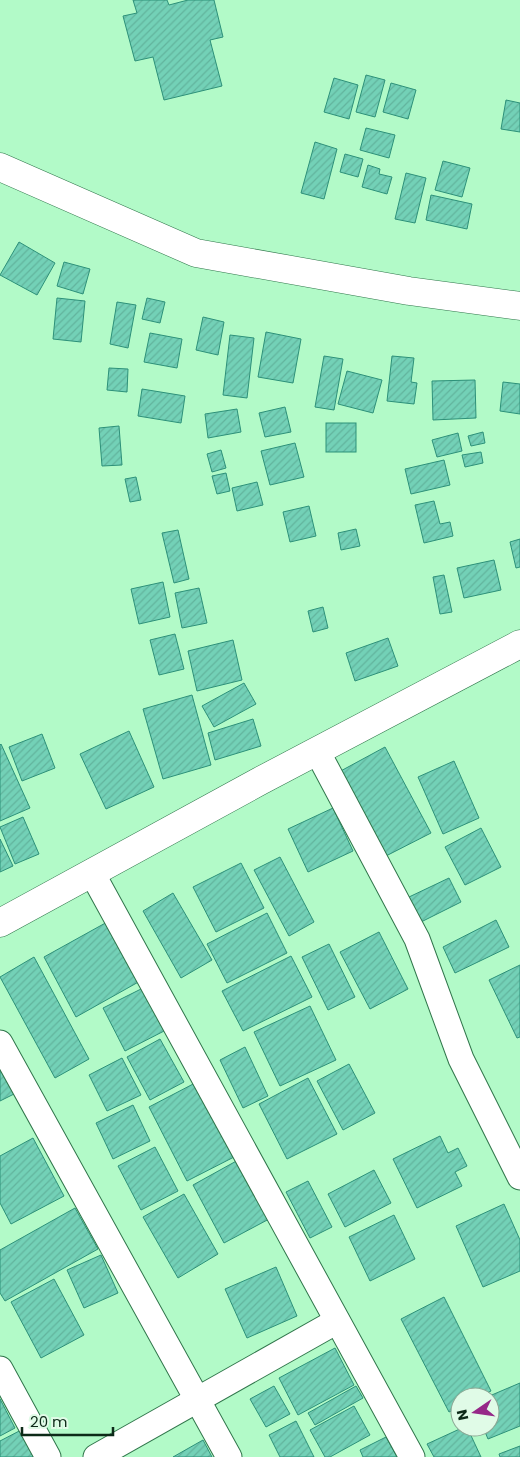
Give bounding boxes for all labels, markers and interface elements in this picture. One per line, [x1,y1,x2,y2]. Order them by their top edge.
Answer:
north arrow [450,1387,500,1437]
scale bar [22,1404,114,1436]
text: N [451,1408,473,1422]
text: 20 m [30,1411,68,1432]

